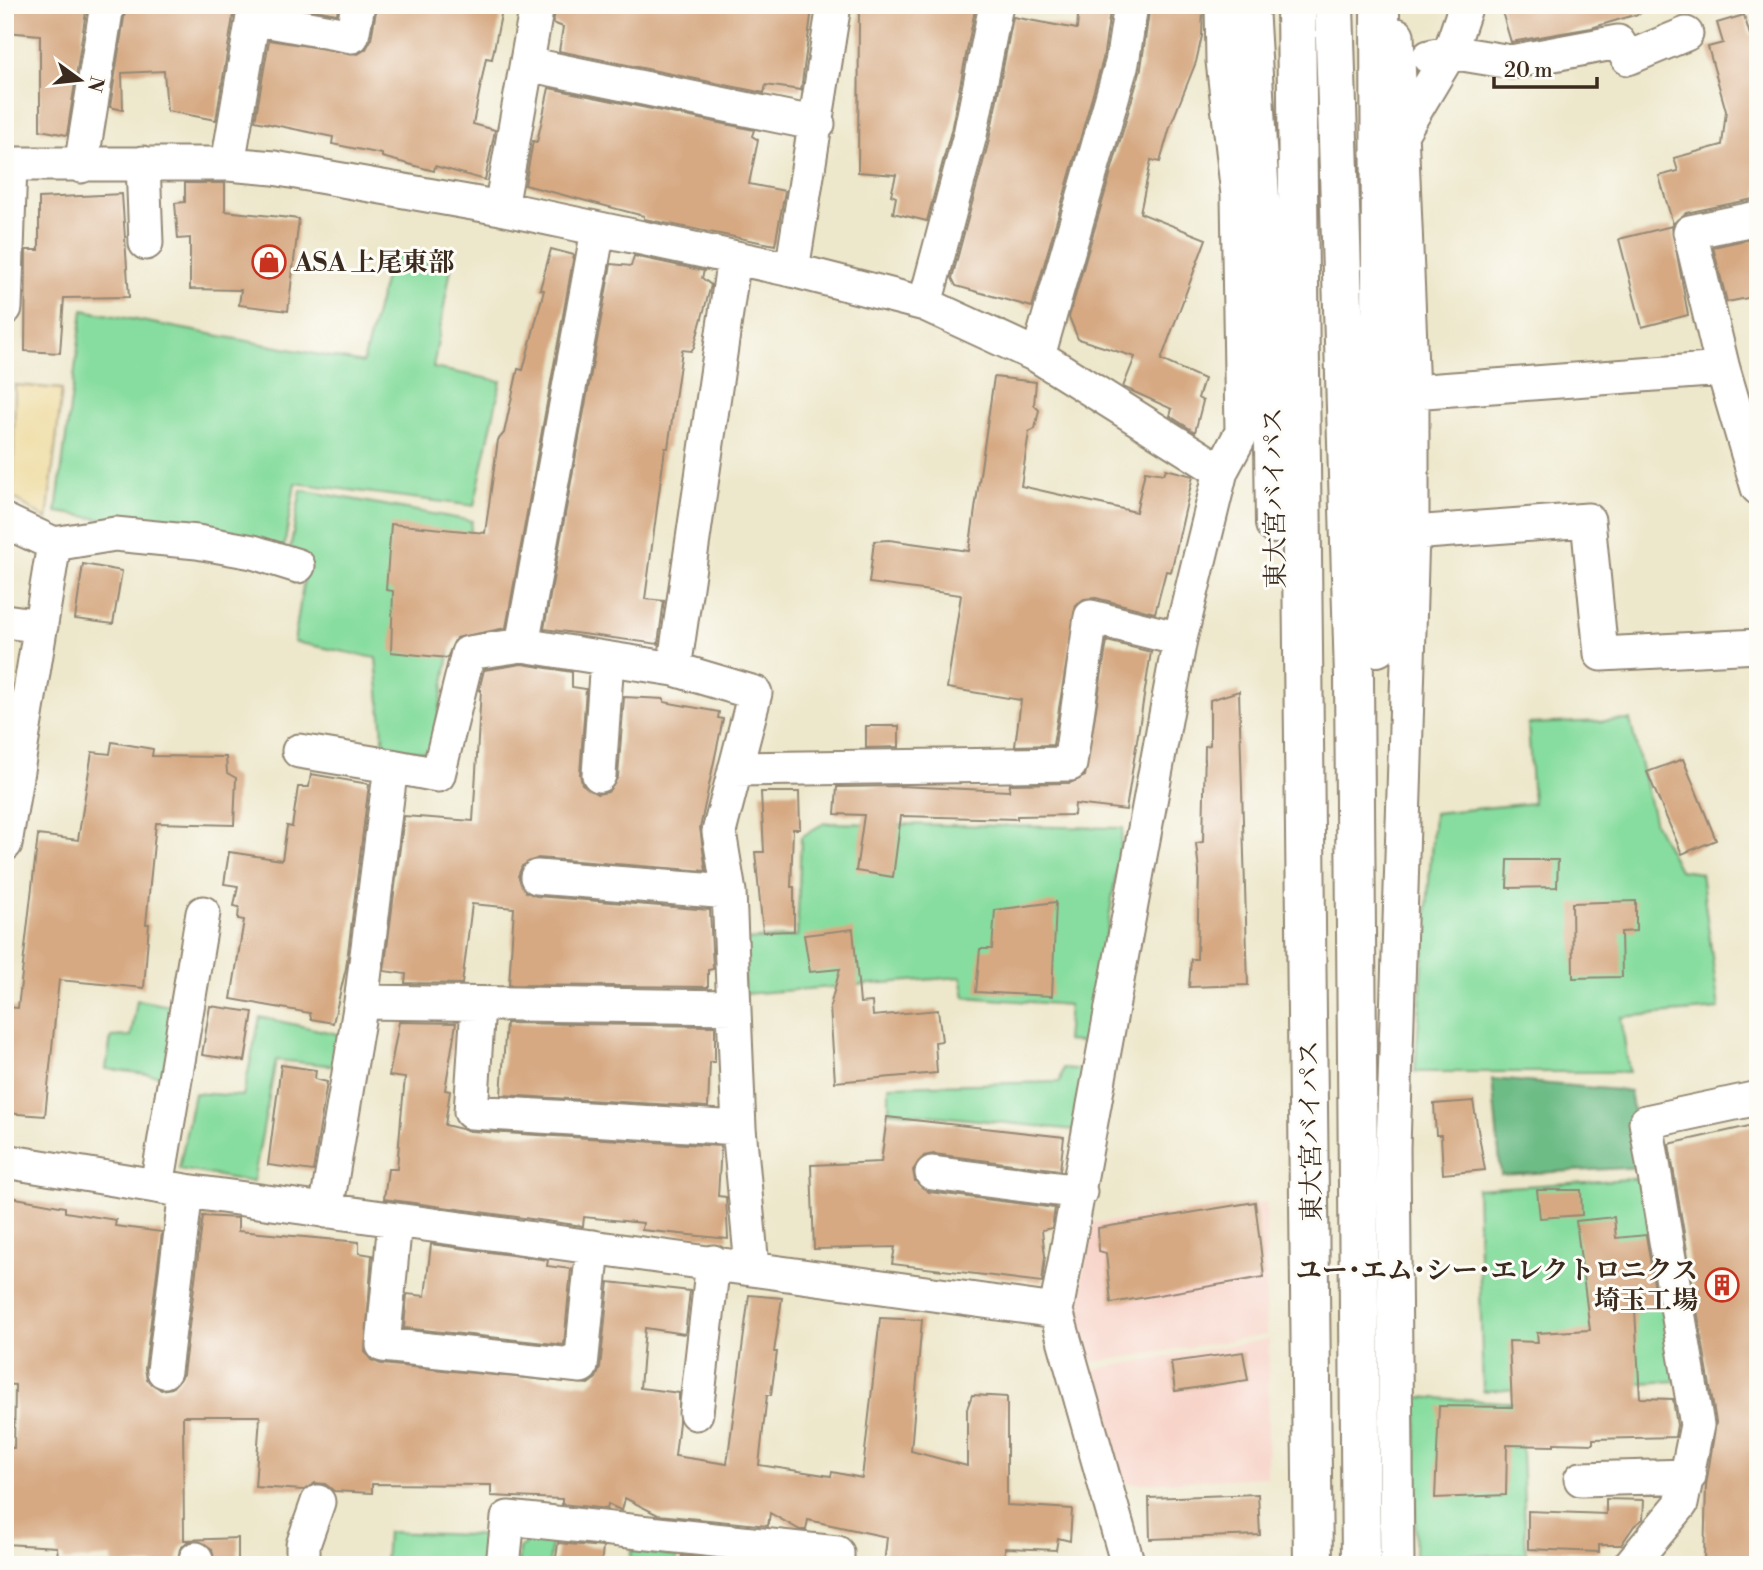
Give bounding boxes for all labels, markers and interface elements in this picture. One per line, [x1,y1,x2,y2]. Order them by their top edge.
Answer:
north arrow [46,46,116,116]
scale bar [1494,46,1597,90]
text: 20 m [1504,58,1553,84]
text: N [82,74,109,95]
shop icon: ASA 上尾東部 [250,243,288,281]
place label: ASA 上尾東部 [293,247,454,279]
street label: 東大宮バイパス [1257,407,1293,589]
street label: 東大宮バイパス [1293,1040,1329,1222]
place label: ユー･エム･シー･エレクトロニクス 埼玉工場 [1296,1255,1698,1317]
building icon: ユー･エム･シー･エレクトロニクス 埼玉工場 [1703,1266,1741,1304]

